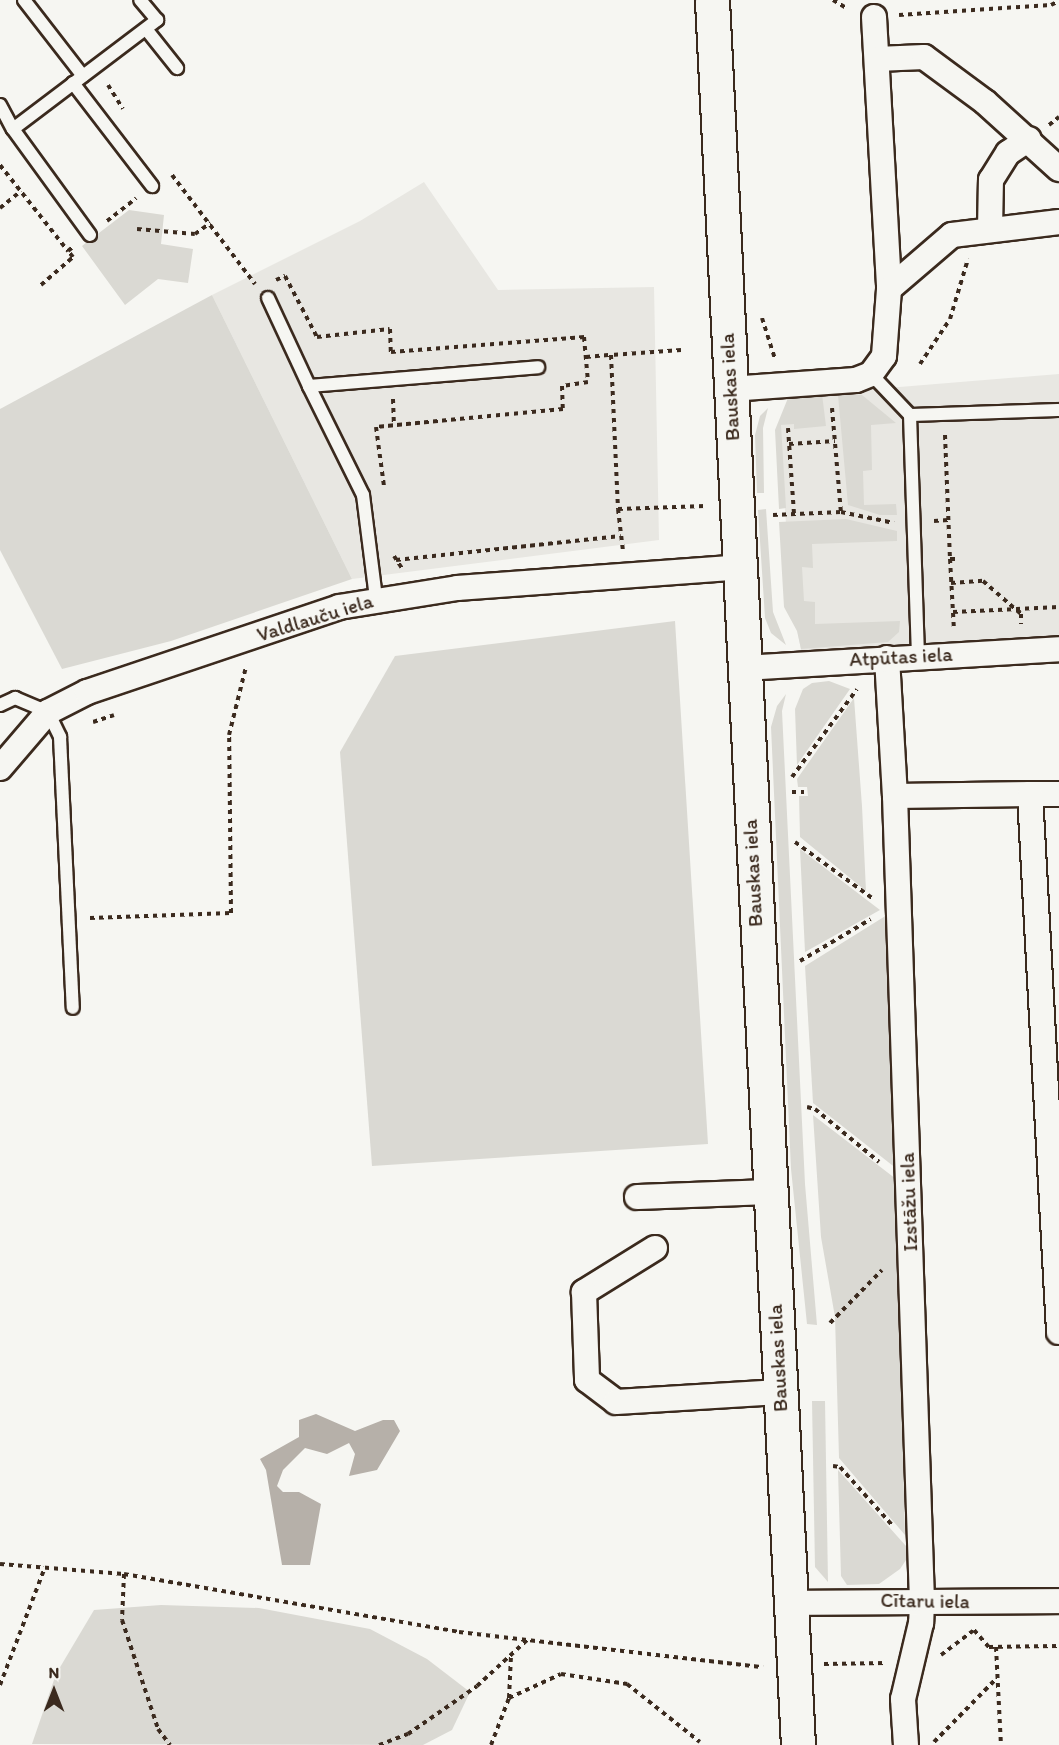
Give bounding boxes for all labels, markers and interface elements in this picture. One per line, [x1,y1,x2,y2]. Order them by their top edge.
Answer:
street label: Bauskas iela [715,332,745,442]
street label: Valdlauču iela [254,589,376,647]
street label: Atpūtas iela [849,642,953,672]
street label: Bauskas iela [738,818,768,928]
street label: Izstāžu iela [895,1152,923,1252]
street label: Bauskas iela [763,1303,793,1413]
street label: Cītaru iela [880,1588,970,1614]
north arrow [24,1661,84,1721]
text: N [49,1663,59,1682]

